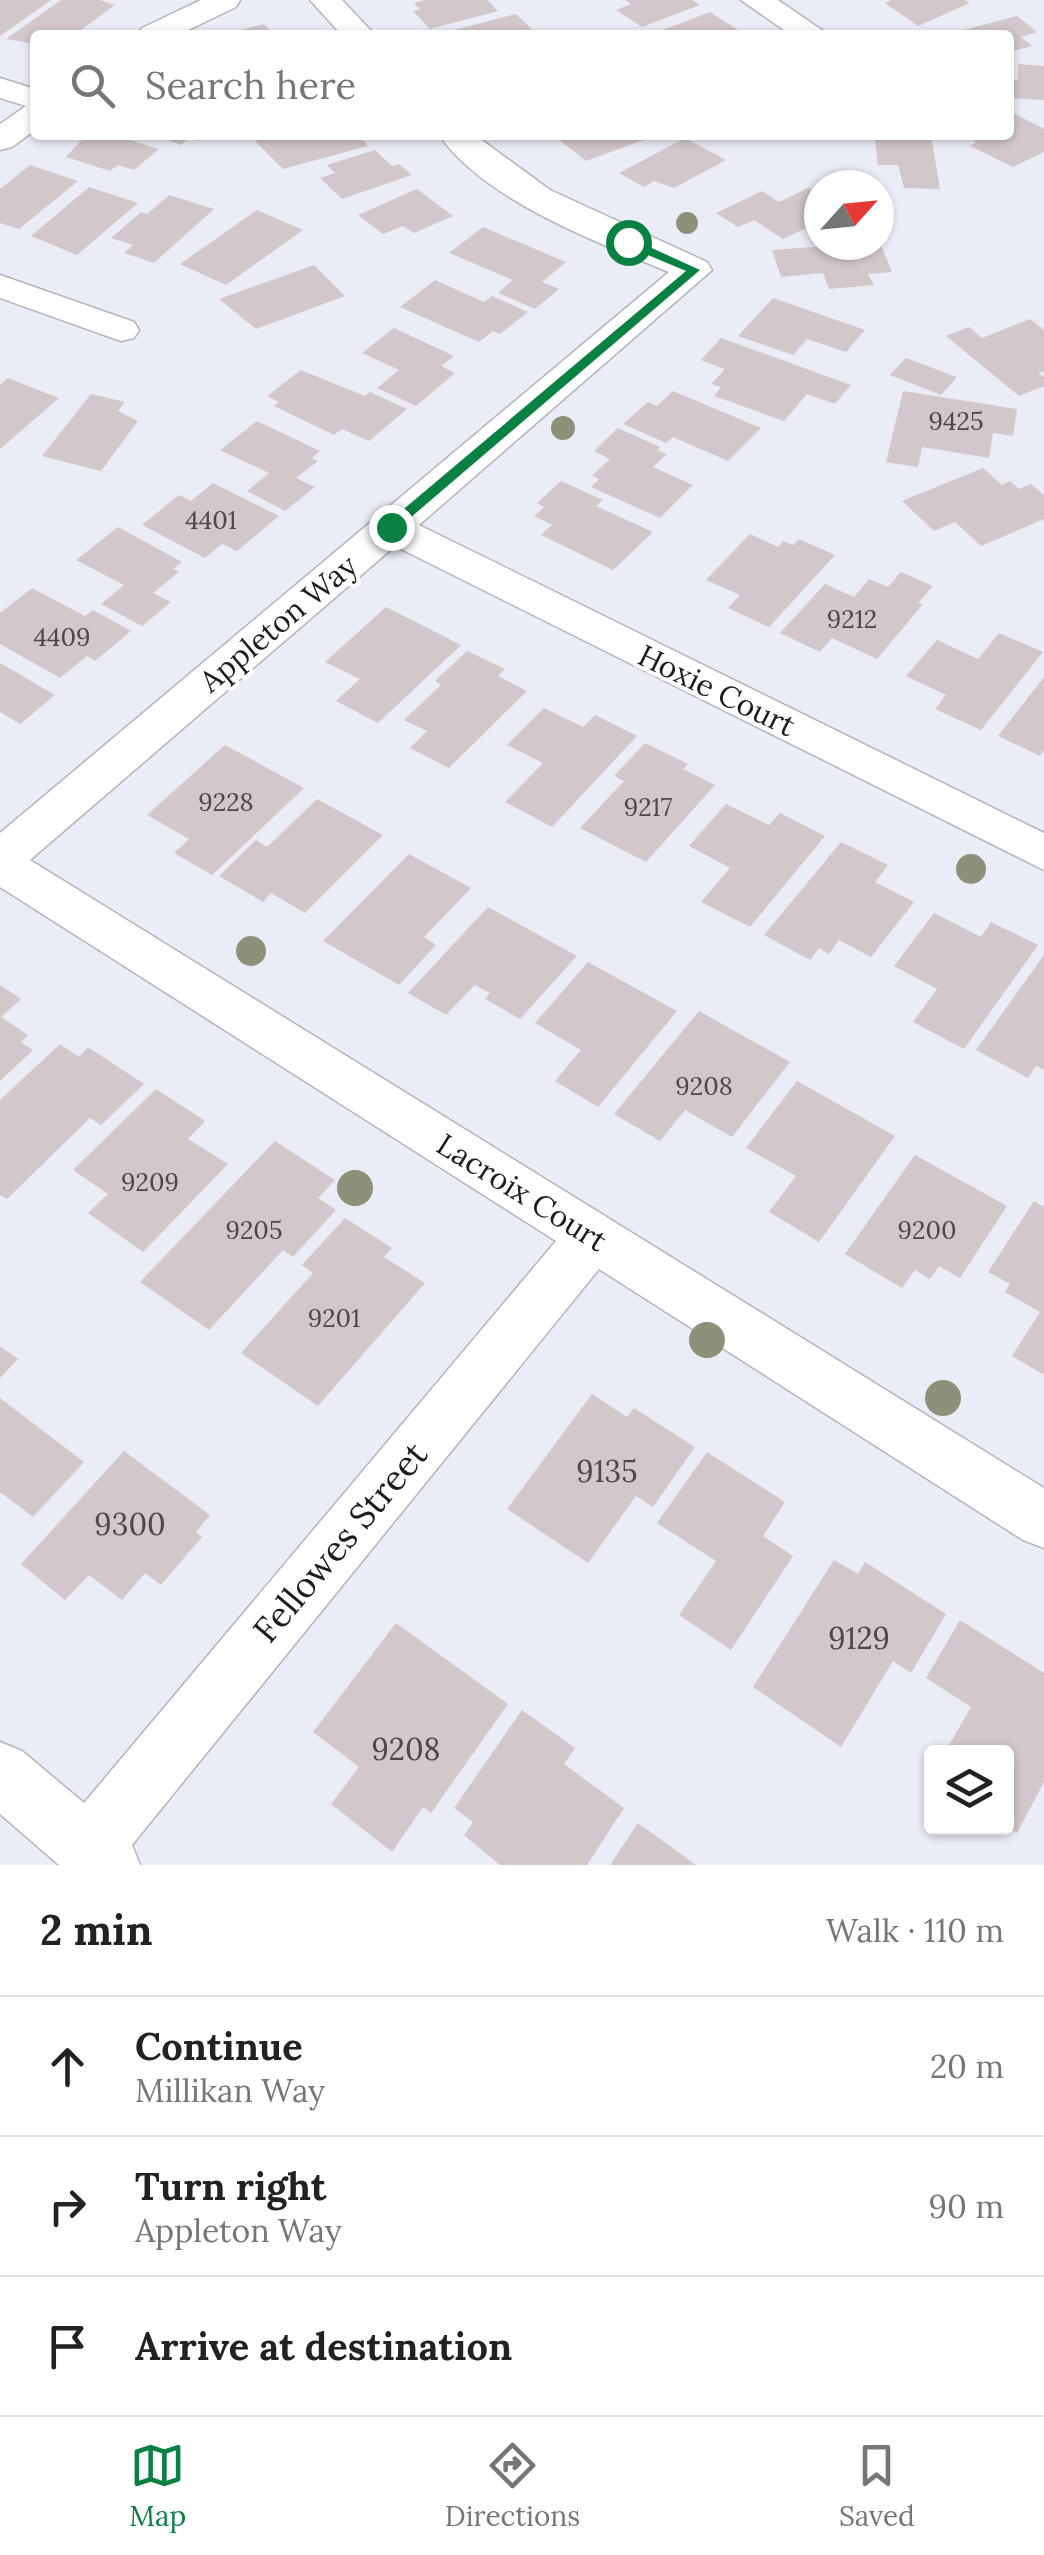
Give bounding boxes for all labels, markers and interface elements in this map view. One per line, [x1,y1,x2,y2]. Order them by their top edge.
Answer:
search box [30,30,1014,140]
icon: search [65,58,120,113]
text: Search here [145,61,356,109]
north arrow [804,170,894,260]
route start [606,220,652,266]
house number: 9425 [928,405,984,437]
house number: 4401 [185,504,237,536]
route end [369,505,415,551]
street label: Appleton Way [191,546,365,701]
house number: 9212 [827,603,877,635]
house number: 4409 [33,621,91,653]
street label: Hoxie Court [632,636,802,744]
house number: 9228 [198,786,254,818]
house number: 9217 [624,791,673,823]
house number: 9208 [675,1070,733,1102]
street label: Lacroix Court [430,1125,614,1260]
house number: 9209 [121,1166,179,1198]
house number: 9205 [225,1214,283,1246]
house number: 9200 [898,1214,956,1246]
house number: 9201 [308,1302,360,1334]
street label: Fellowes Street [243,1432,437,1651]
house number: 9135 [576,1452,638,1490]
house number: 9300 [94,1505,166,1543]
house number: 9129 [828,1619,890,1657]
house number: 9208 [372,1730,440,1768]
map controls [924,1745,1014,1835]
button: layers [924,1745,1014,1835]
text: 2 min [40,1903,153,1957]
text: Walk · 110 m [826,1910,1004,1951]
text: Continue [135,2022,303,2070]
icon: ahead [40,2039,95,2094]
text: 20 m [930,2046,1004,2087]
text: Millikan Way [135,2070,325,2111]
text: Turn right [135,2162,326,2210]
icon: right [40,2179,95,2234]
text: 90 m [929,2186,1004,2227]
text: Appleton Way [135,2210,342,2251]
icon: arrive [40,2319,95,2374]
text: Arrive at destination [135,2322,512,2370]
tab: Map [129,2438,186,2534]
tab: Directions [445,2438,580,2534]
tab: Saved [839,2438,915,2534]

